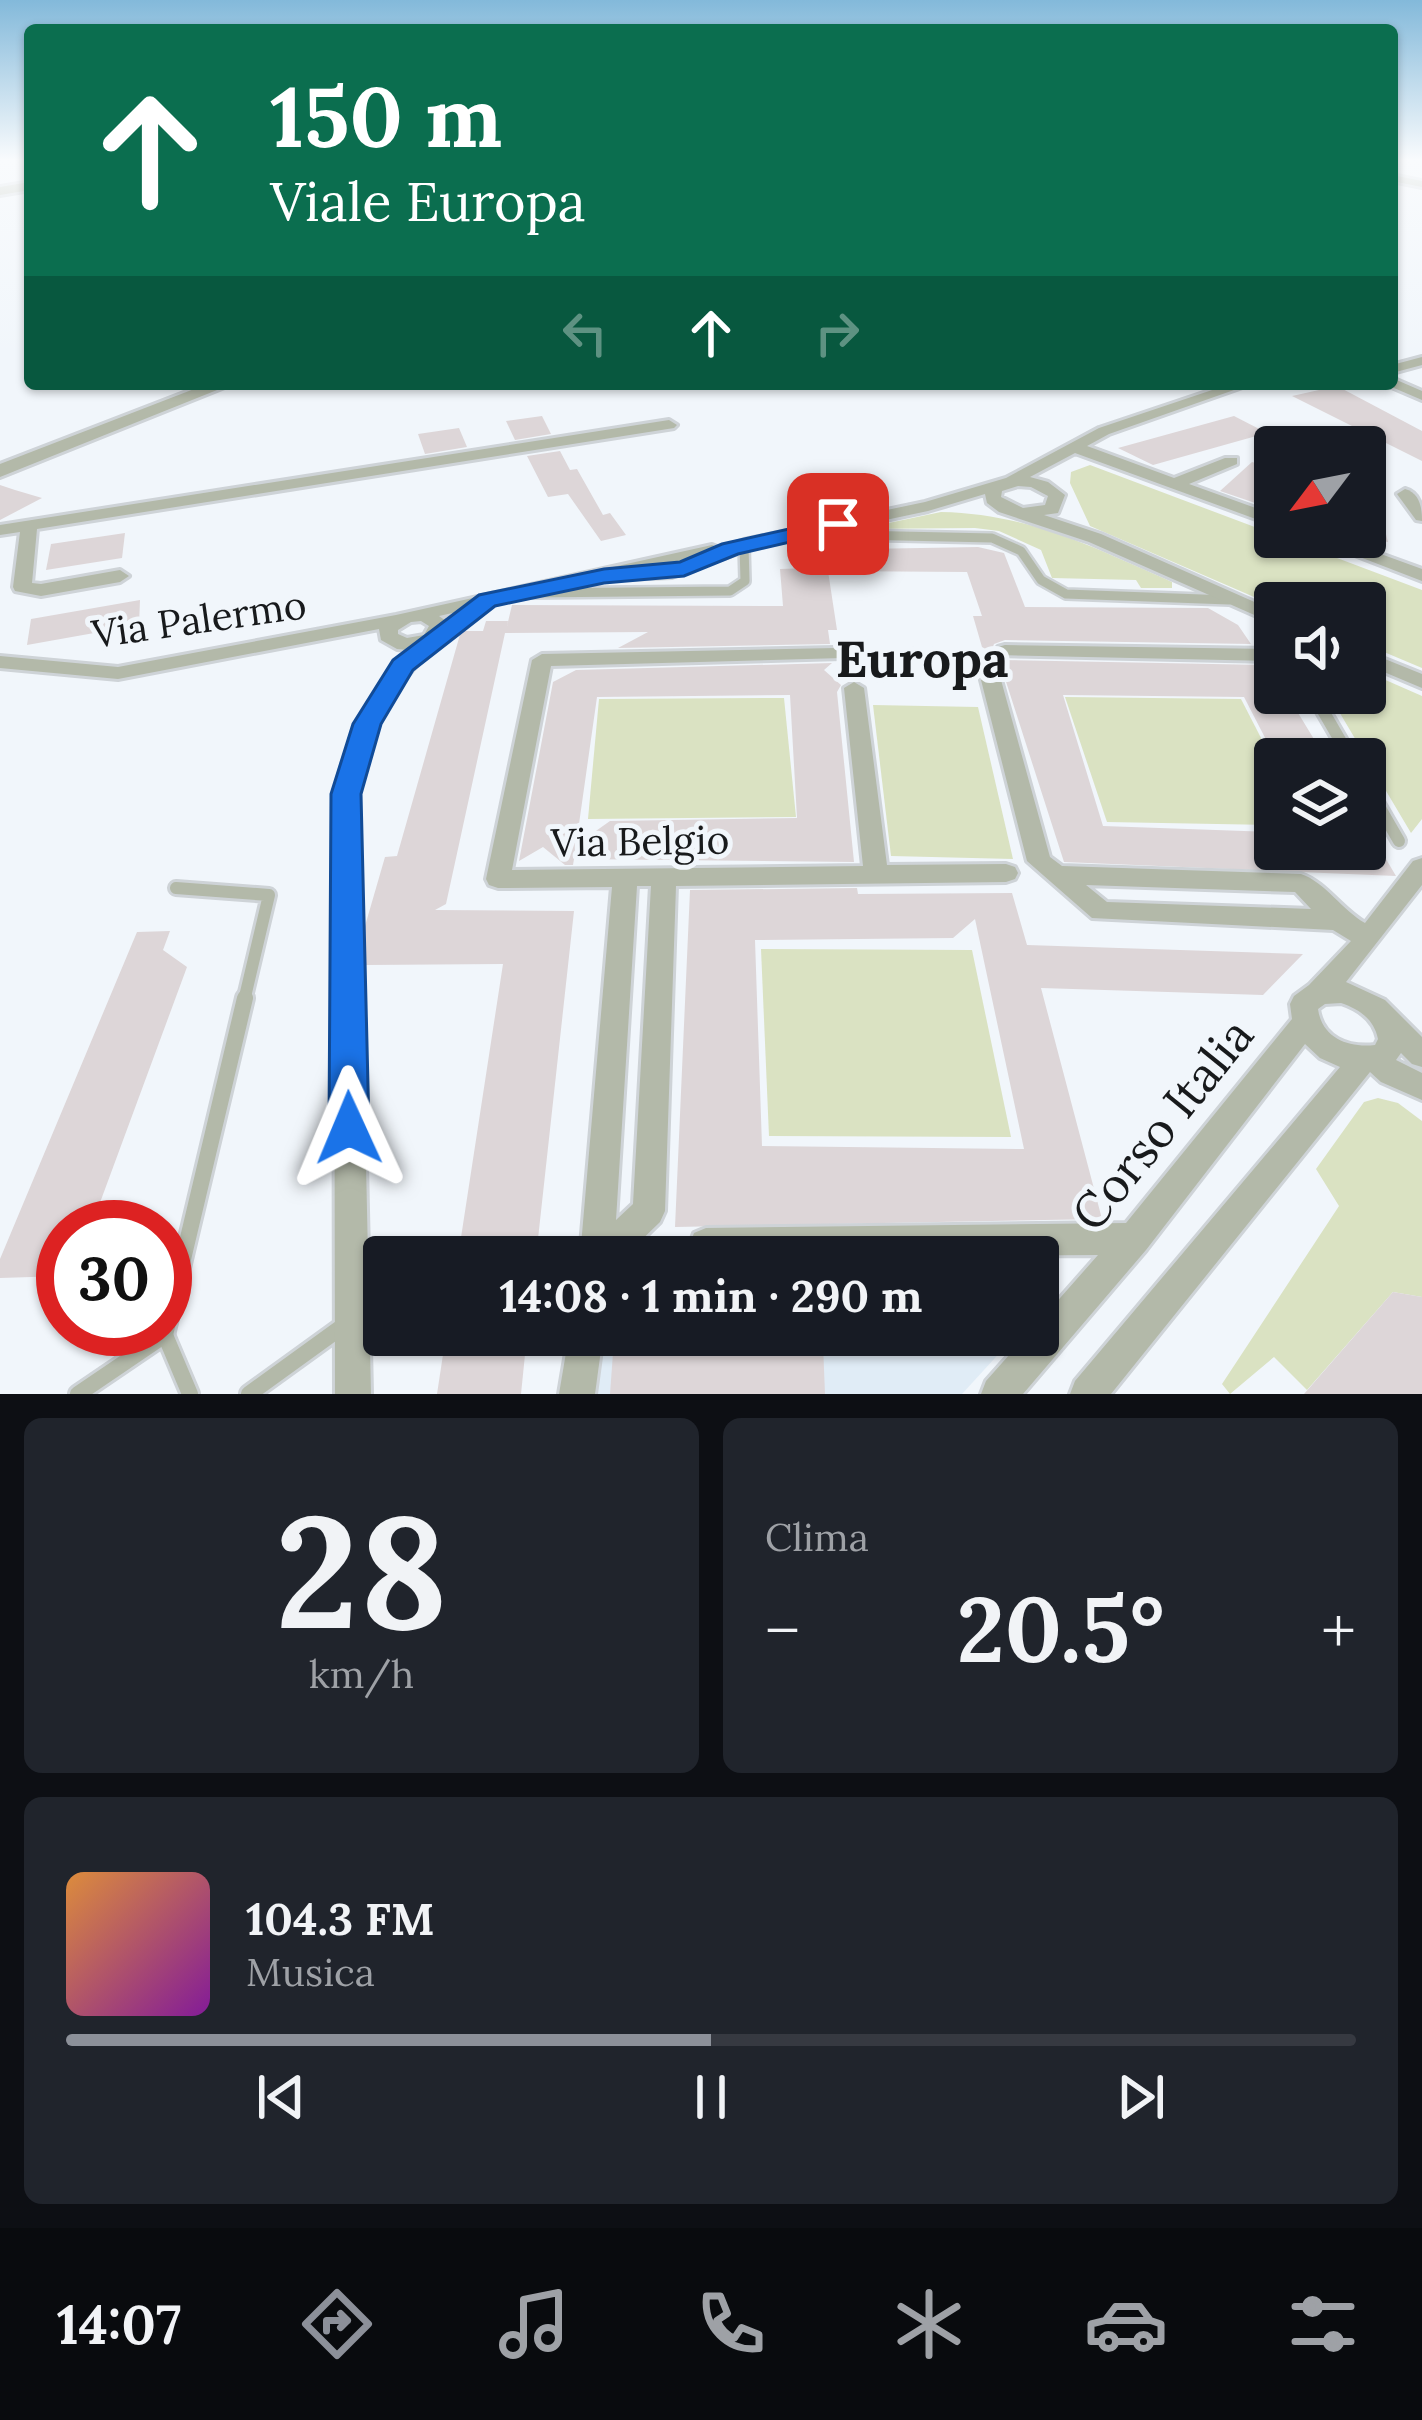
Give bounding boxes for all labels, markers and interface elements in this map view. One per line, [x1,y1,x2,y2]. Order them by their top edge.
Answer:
text: 150 m [270,62,502,170]
icon: ahead [72,72,228,228]
text: Viale Europa [270,167,586,236]
icon: left [552,300,618,366]
icon: ahead [678,300,744,366]
icon: right [804,300,870,366]
north arrow [1254,426,1386,558]
map controls [1254,426,1386,870]
pin [787,473,889,575]
icon: arrive [805,491,871,557]
street label: Via Palermo [88,579,309,659]
button: sound [1254,582,1386,714]
district label: Europa [835,626,1009,691]
button: layers [1254,738,1386,870]
street label: Via Belgio [549,814,730,868]
street label: Corso Italia [1058,1006,1266,1242]
position arrow [286,1065,412,1191]
speed limit sign: 30 [36,1200,192,1356]
text: 14:08 · 1 min · 290 m [500,1267,922,1324]
text: 28 [275,1471,448,1671]
text: Clima [765,1512,869,1562]
text: 20.5° [957,1571,1164,1687]
text: − [765,1588,800,1672]
text: + [1321,1588,1356,1672]
text: km/h [309,1649,414,1699]
text: 104.3 FM [246,1890,434,1947]
text: Musica [246,1947,375,1997]
icon: previous [248,2064,314,2130]
icon: pause [678,2064,744,2130]
icon: next [1108,2064,1174,2130]
icon: directions [295,2282,379,2366]
icon: music [492,2282,576,2366]
icon: phone [689,2282,773,2366]
icon: climate [887,2282,971,2366]
icon: car [1084,2282,1168,2366]
icon: filters [1281,2282,1365,2366]
text: 14:07 [57,2290,181,2359]

